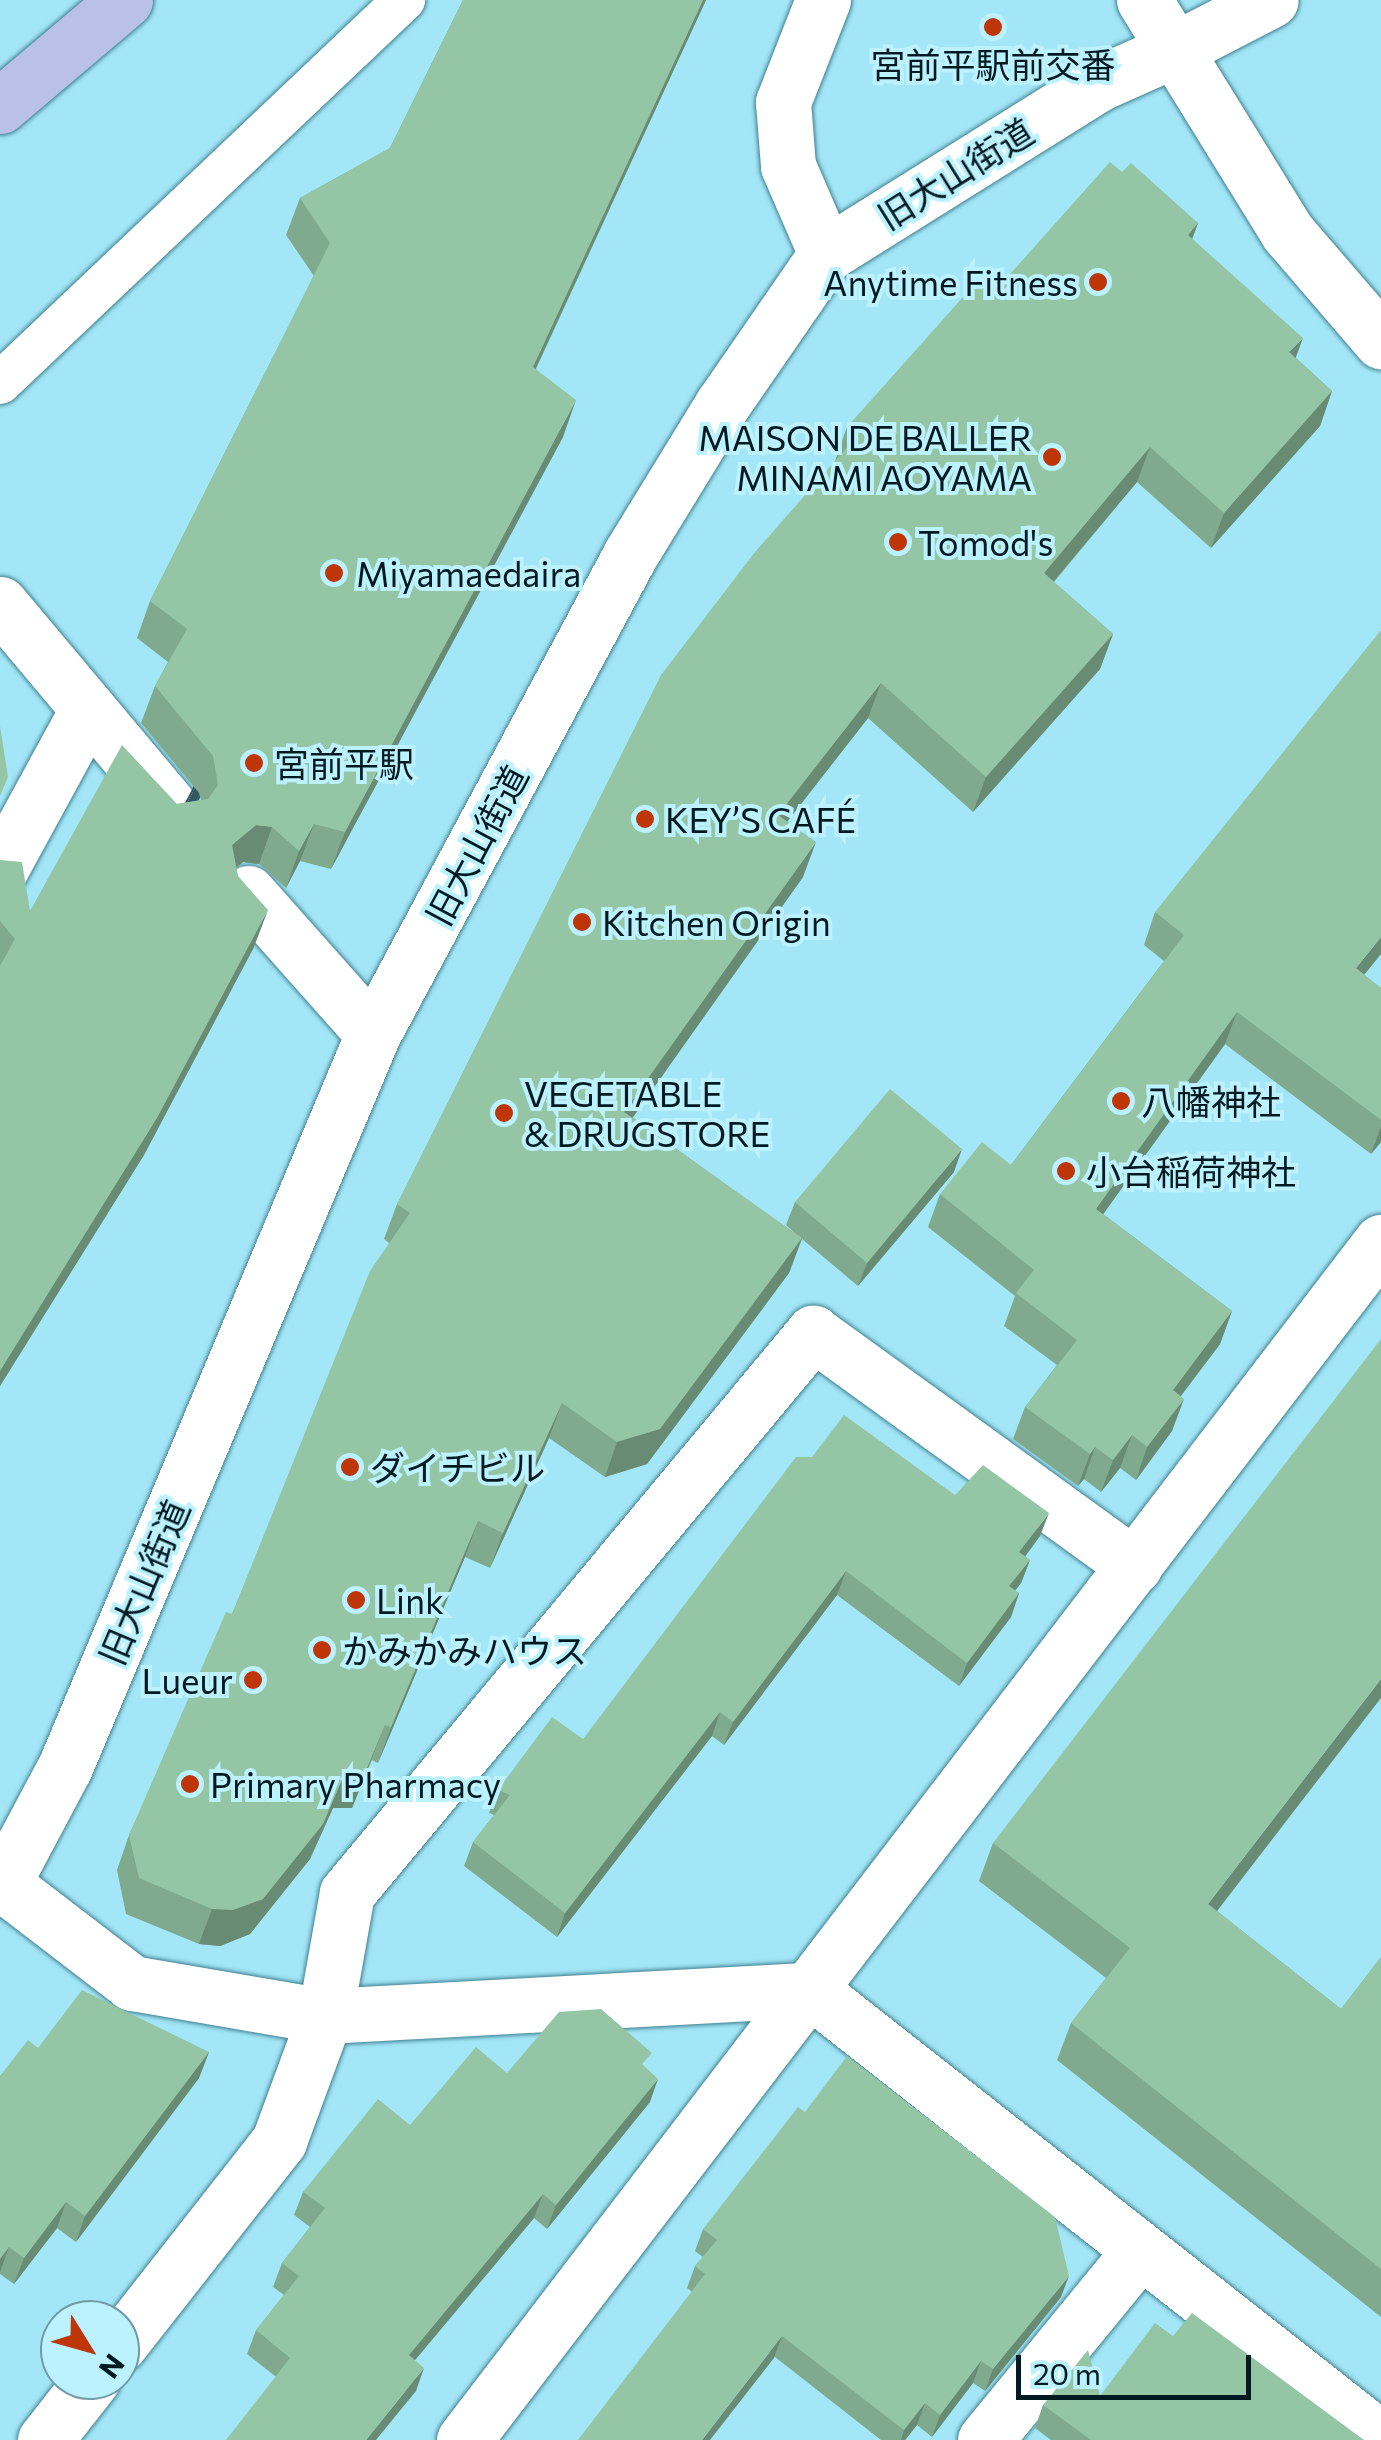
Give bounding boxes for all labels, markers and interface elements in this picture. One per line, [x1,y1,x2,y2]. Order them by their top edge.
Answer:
marker: 宮前平駅前交番 [982,16,1004,38]
place label: 宮前平駅前交番 [871,43,1115,85]
street label: 旧大山街道 [870,109,1040,237]
place label: Anytime Fitness [823,261,1078,303]
marker: Anytime Fitness [1087,271,1109,293]
place label: MAISON DE BALLER MINAMI AOYAMA [698,416,1032,498]
marker: MAISON DE BALLER MINAMI AOYAMA [1041,446,1063,468]
place label: Tomod's [918,521,1053,563]
marker: Tomod's [887,531,909,553]
place label: Miyamaedaira [356,552,581,594]
marker: Miyamaedaira [321,560,347,586]
place label: 宮前平駅 [274,742,414,784]
marker: 宮前平駅 [243,752,265,774]
street label: 旧大山街道 [416,758,536,932]
place label: KEY’S CAFÉ [665,798,856,840]
marker: KEY’S CAFÉ [634,808,656,830]
place label: Kitchen Origin [602,901,831,943]
marker: Kitchen Origin [571,911,593,933]
place label: VEGETABLE & DRUGSTORE [524,1072,770,1154]
place label: 八幡神社 [1141,1080,1281,1122]
marker: 八幡神社 [1110,1090,1132,1112]
marker: VEGETABLE & DRUGSTORE [493,1102,515,1124]
place label: 小台稲荷神社 [1086,1150,1296,1192]
marker: 小台稲荷神社 [1055,1160,1077,1182]
place label: ダイチビル [370,1446,545,1488]
marker: ダイチビル [339,1456,361,1478]
street label: 旧大山街道 [89,1493,197,1671]
place label: Link [376,1579,444,1621]
marker: Link [345,1589,367,1611]
place label: かみかみハウス [342,1629,587,1671]
marker: かみかみハウス [311,1639,333,1661]
place label: Lueur [141,1659,233,1701]
marker: Lueur [242,1669,264,1691]
place label: Primary Pharmacy [210,1763,501,1805]
marker: Primary Pharmacy [179,1773,201,1795]
north arrow [40,2300,140,2400]
scale bar [1021,2335,1256,2397]
text: N [92,2348,132,2385]
text: 20 m [1033,2354,1101,2391]

